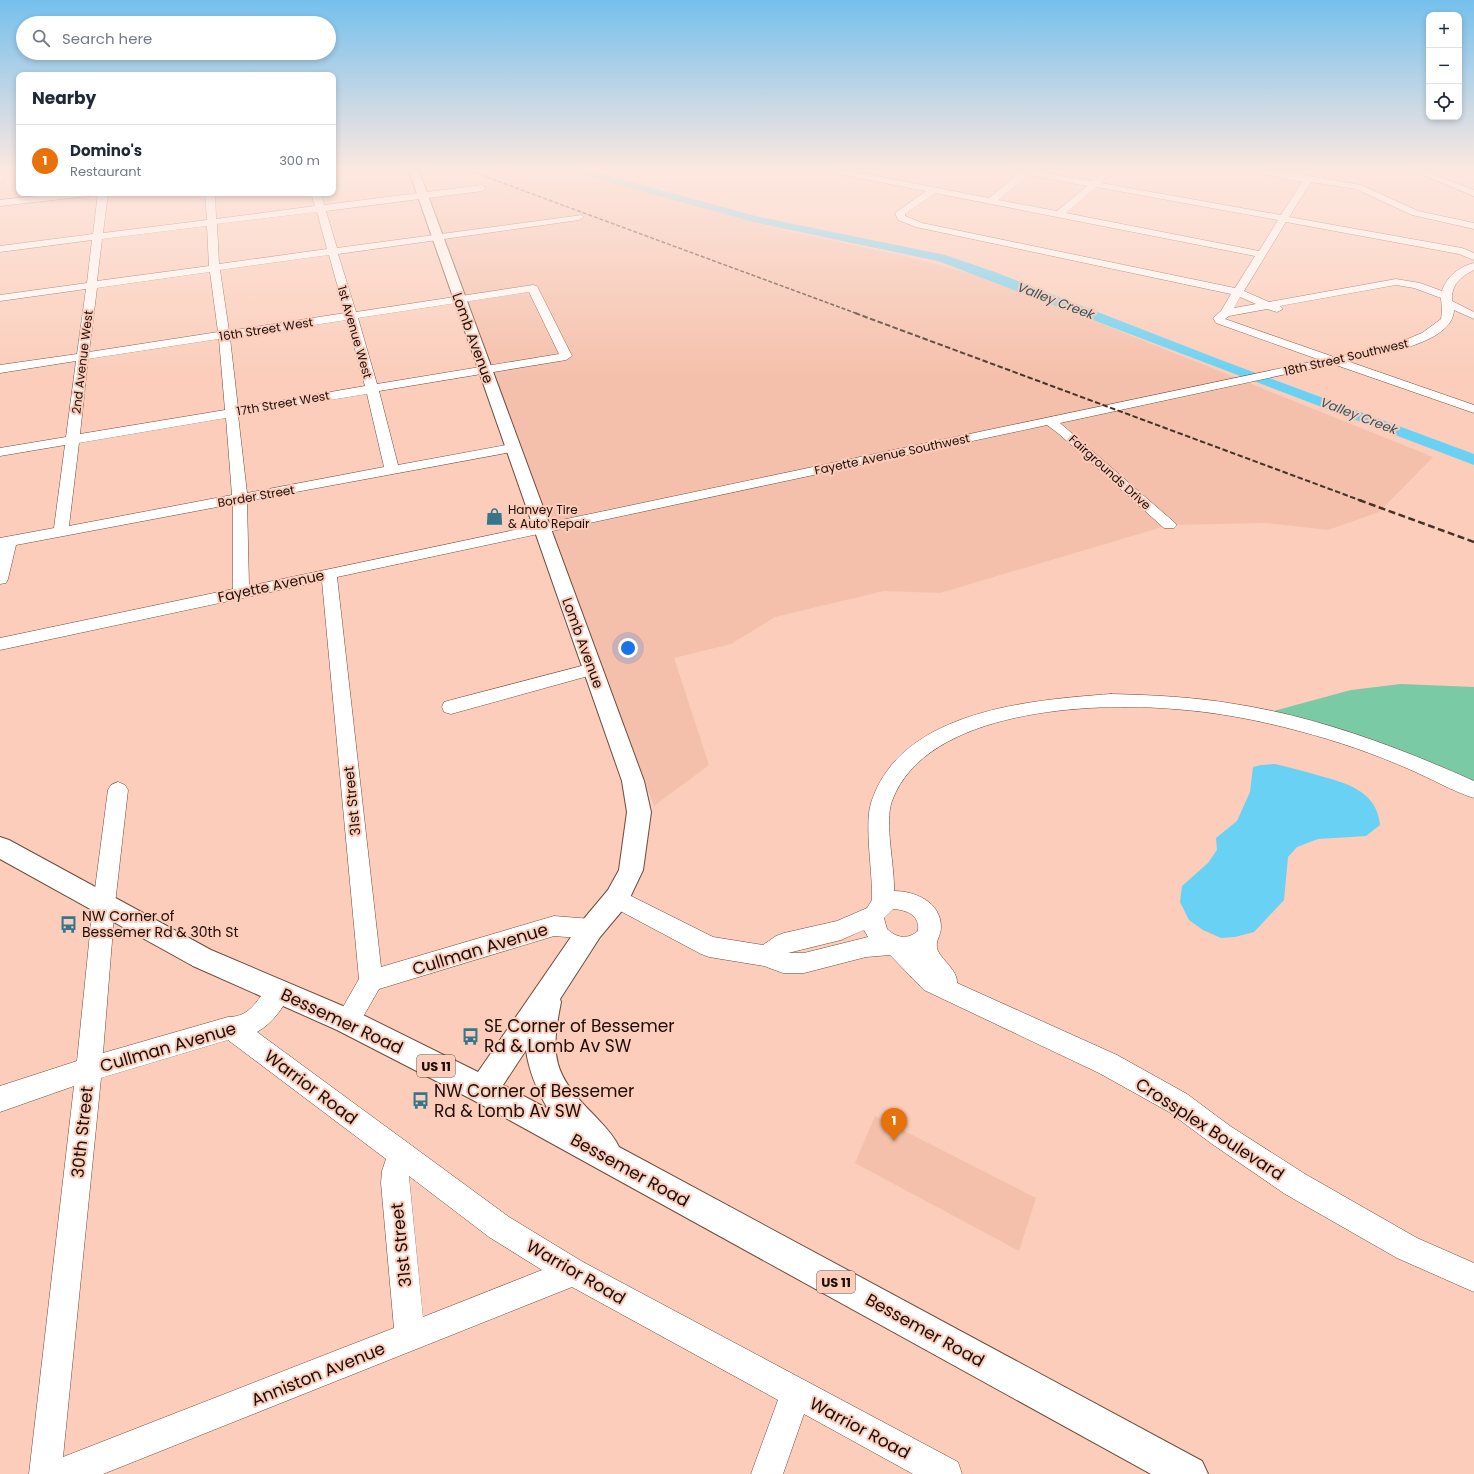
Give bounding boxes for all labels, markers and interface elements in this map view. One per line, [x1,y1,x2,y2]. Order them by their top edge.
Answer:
map controls [1426,12,1462,120]
button: + [1426,12,1462,48]
search box [16,16,336,60]
icon: search [30,27,52,49]
text: Search here [62,28,152,49]
button: − [1426,48,1462,84]
button: locate [1426,84,1462,120]
text: Nearby [32,86,96,110]
text: Domino's [70,140,142,161]
text: 1 [43,151,47,170]
text: 300 m [279,151,320,170]
text: Restaurant [70,162,141,181]
water label: Valley Creek [1015,278,1098,325]
street label: 1st Avenue West [334,284,376,380]
street label: Lomb Avenue [447,290,499,386]
street label: 2nd Avenue West [67,309,97,415]
street label: 16th Street West [218,313,314,345]
street label: 18th Street Southwest [1282,334,1410,380]
street label: 17th Street West [235,386,331,420]
water label: Valley Creek [1318,393,1401,440]
street label: Fayette Avenue Southwest [813,429,971,479]
street label: Fairgrounds Drive [1065,431,1155,513]
street label: Border Street [216,481,296,511]
place label: Hanvey Tire & Auto Repair [508,501,590,532]
shop icon: Hanvey Tire & Auto Repair [485,506,505,526]
street label: Fayette Avenue [216,565,326,607]
street label: Lomb Avenue [557,595,609,691]
your location [618,638,638,658]
street label: 31st Street [338,765,366,837]
place label: NW Corner of Bessemer Rd & 30th St [82,906,239,942]
bus stop icon: NW Corner of Bessemer Rd & 30th St [59,914,79,934]
street label: Cullman Avenue [409,917,551,981]
street label: Bessemer Road [277,982,407,1060]
place label: SE Corner of Bessemer Rd & Lomb Av SW [484,1014,675,1058]
street label: Cullman Avenue [97,1016,239,1078]
bus stop icon: SE Corner of Bessemer Rd & Lomb Av SW [461,1026,481,1046]
street label: Warrior Road [259,1044,363,1130]
road number: US 11 [417,1055,455,1077]
street label: Crossplex Boulevard [1131,1072,1289,1186]
place label: NW Corner of Bessemer Rd & Lomb Av SW [434,1079,634,1123]
street label: 30th Street [65,1085,99,1179]
bus stop icon: NW Corner of Bessemer Rd & Lomb Av SW [411,1091,431,1111]
pin: 1 [881,1108,907,1141]
street label: Bessemer Road [566,1127,694,1213]
street label: 31st Street [385,1202,417,1288]
street label: Warrior Road [522,1234,630,1310]
road number: US 11 [817,1271,855,1293]
street label: Bessemer Road [861,1287,989,1373]
street label: Anniston Avenue [247,1336,389,1412]
street label: Warrior Road [805,1391,915,1465]

